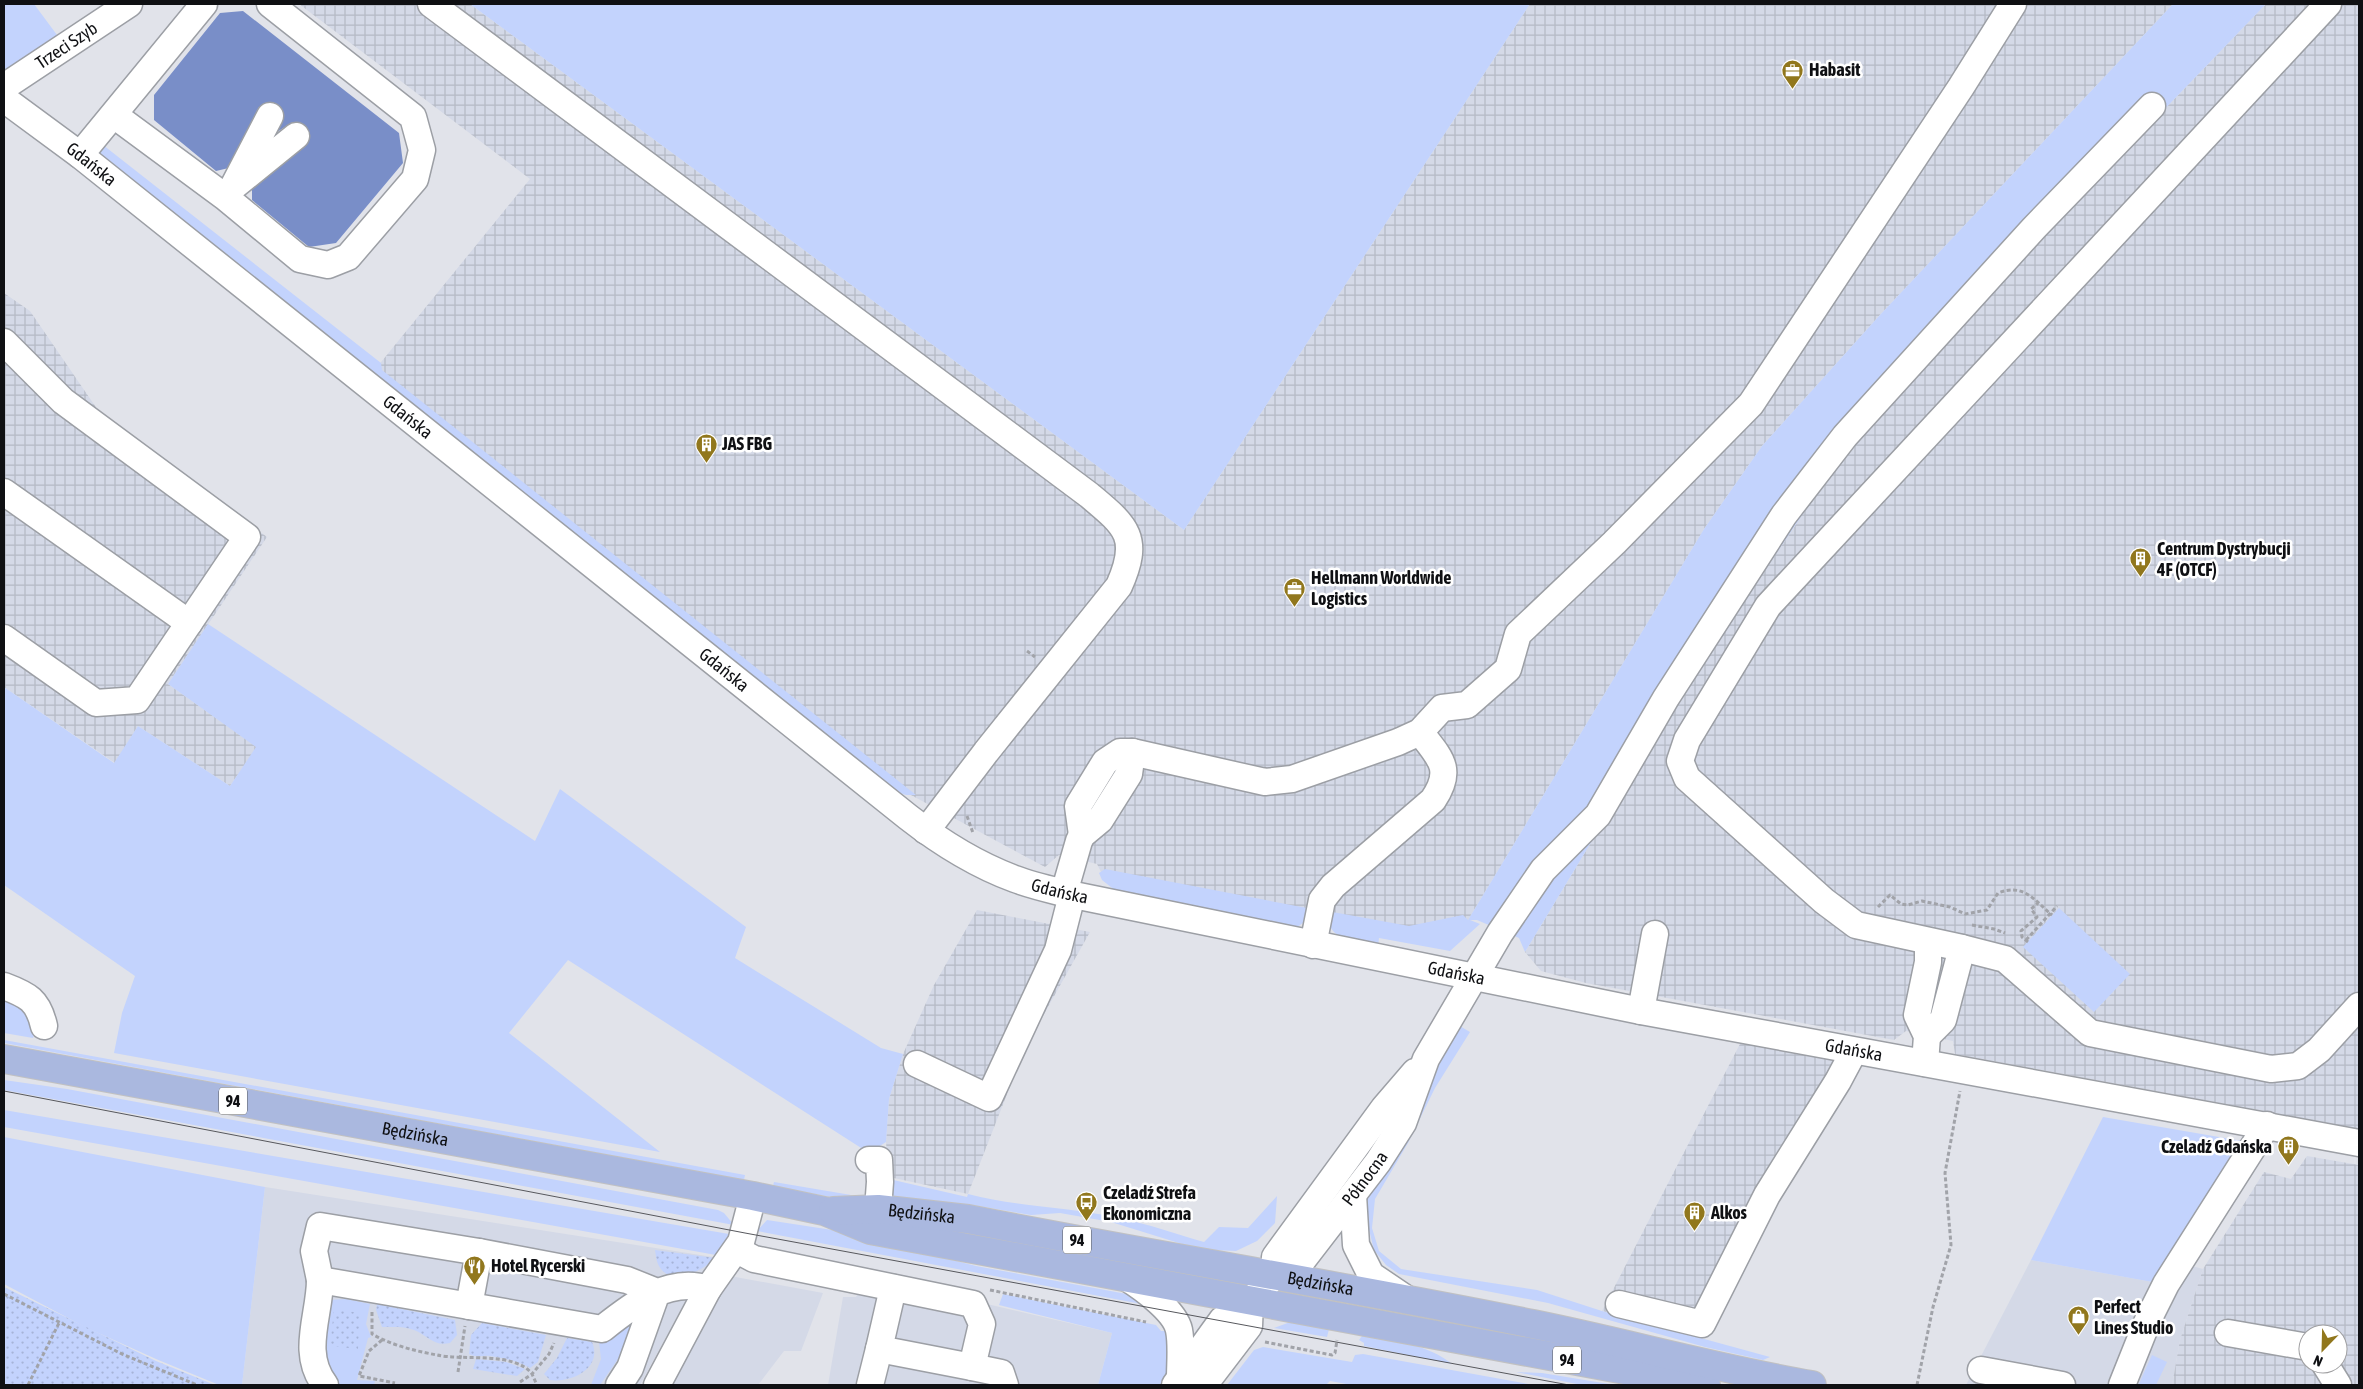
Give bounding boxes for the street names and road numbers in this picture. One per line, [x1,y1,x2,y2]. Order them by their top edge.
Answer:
street label: Trzeci Szyb [31,17,101,73]
street label: Gdańska [63,138,121,190]
street label: Gdańska [379,390,437,443]
street label: Gdańska [695,643,754,696]
street label: Gdańska [1029,874,1090,908]
street label: Gdańska [1426,957,1487,989]
street label: Gdańska [1824,1034,1884,1065]
road number: 94 [219,1088,247,1114]
street label: Będzińska [380,1117,450,1150]
street label: Północna [1337,1147,1392,1210]
street label: Będzińska [887,1199,956,1228]
road number: 94 [1063,1226,1091,1254]
street label: Będzińska [1286,1267,1356,1299]
road number: 94 [1553,1346,1581,1374]

